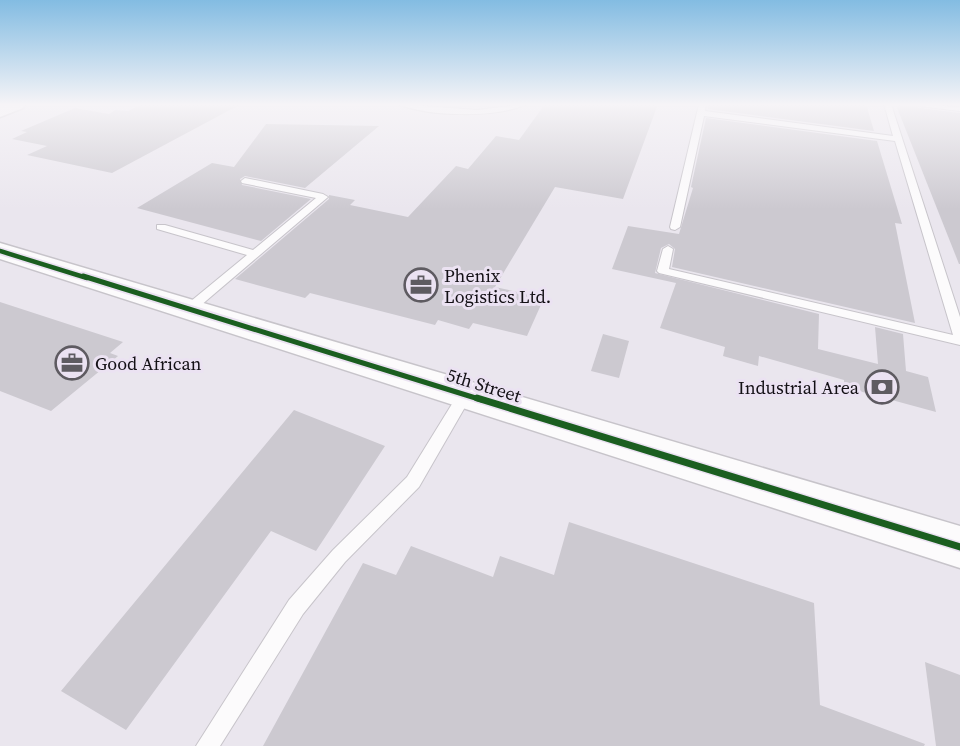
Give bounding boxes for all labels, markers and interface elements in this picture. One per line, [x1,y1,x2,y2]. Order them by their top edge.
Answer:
place label: Phenix Logistics Ltd. [444,263,551,309]
office icon: Phenix Logistics Ltd. [403,267,439,303]
office icon: Good African [54,345,90,381]
place label: Good African [95,351,202,376]
street label: 5th Street [444,362,524,408]
bank icon: Industrial Area [864,369,900,405]
place label: Industrial Area [738,375,860,400]

